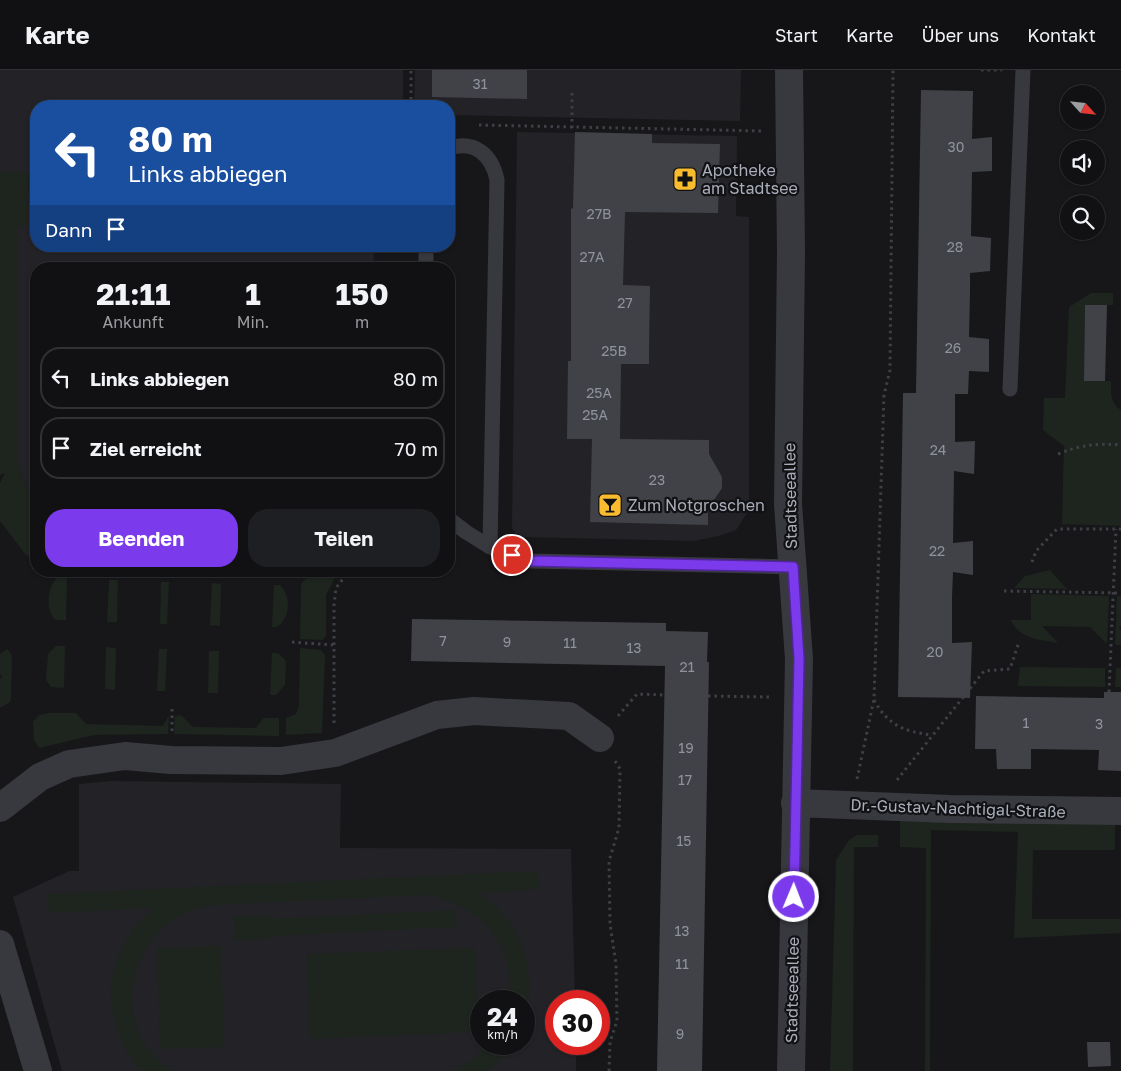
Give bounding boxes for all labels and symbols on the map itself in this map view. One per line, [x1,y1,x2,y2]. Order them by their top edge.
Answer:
house number: 31 [473,75,488,92]
north arrow [1060,85,1105,130]
house number: 30 [948,138,964,155]
place label: Apotheke am Stadtsee [702,160,798,198]
pharmacy icon: Apotheke am Stadtsee [672,166,698,192]
house number: 27B [587,205,611,222]
house number: 28 [947,238,963,255]
house number: 27A [580,248,605,265]
house number: 27 [617,294,633,311]
house number: 26 [945,339,961,356]
house number: 25B [601,342,627,359]
house number: 25A [586,384,612,401]
house number: 25A [582,406,608,423]
house number: 24 [930,441,946,458]
street label: Stadtseeallee [779,443,801,549]
house number: 23 [649,471,665,488]
bar icon: Zum Notgroschen [597,492,623,518]
place label: Zum Notgroschen [628,495,765,515]
pin [491,534,533,576]
house number: 22 [929,542,945,559]
house number: 7 [439,632,447,649]
house number: 9 [503,633,511,650]
house number: 11 [563,634,577,651]
house number: 13 [627,639,641,656]
house number: 20 [927,643,943,660]
house number: 21 [680,658,695,675]
house number: 1 [1023,714,1030,731]
house number: 3 [1095,715,1103,732]
house number: 19 [678,739,694,756]
house number: 17 [678,771,692,788]
street label: Dr.-Gustav-Nachtigal-Straße [850,794,1066,822]
house number: 15 [677,832,691,849]
position arrow [767,870,819,922]
house number: 13 [675,922,689,939]
street label: Stadtseeallee [781,937,803,1043]
house number: 11 [675,955,689,972]
speed limit sign: 30 [545,990,610,1055]
house number: 9 [676,1025,684,1042]

